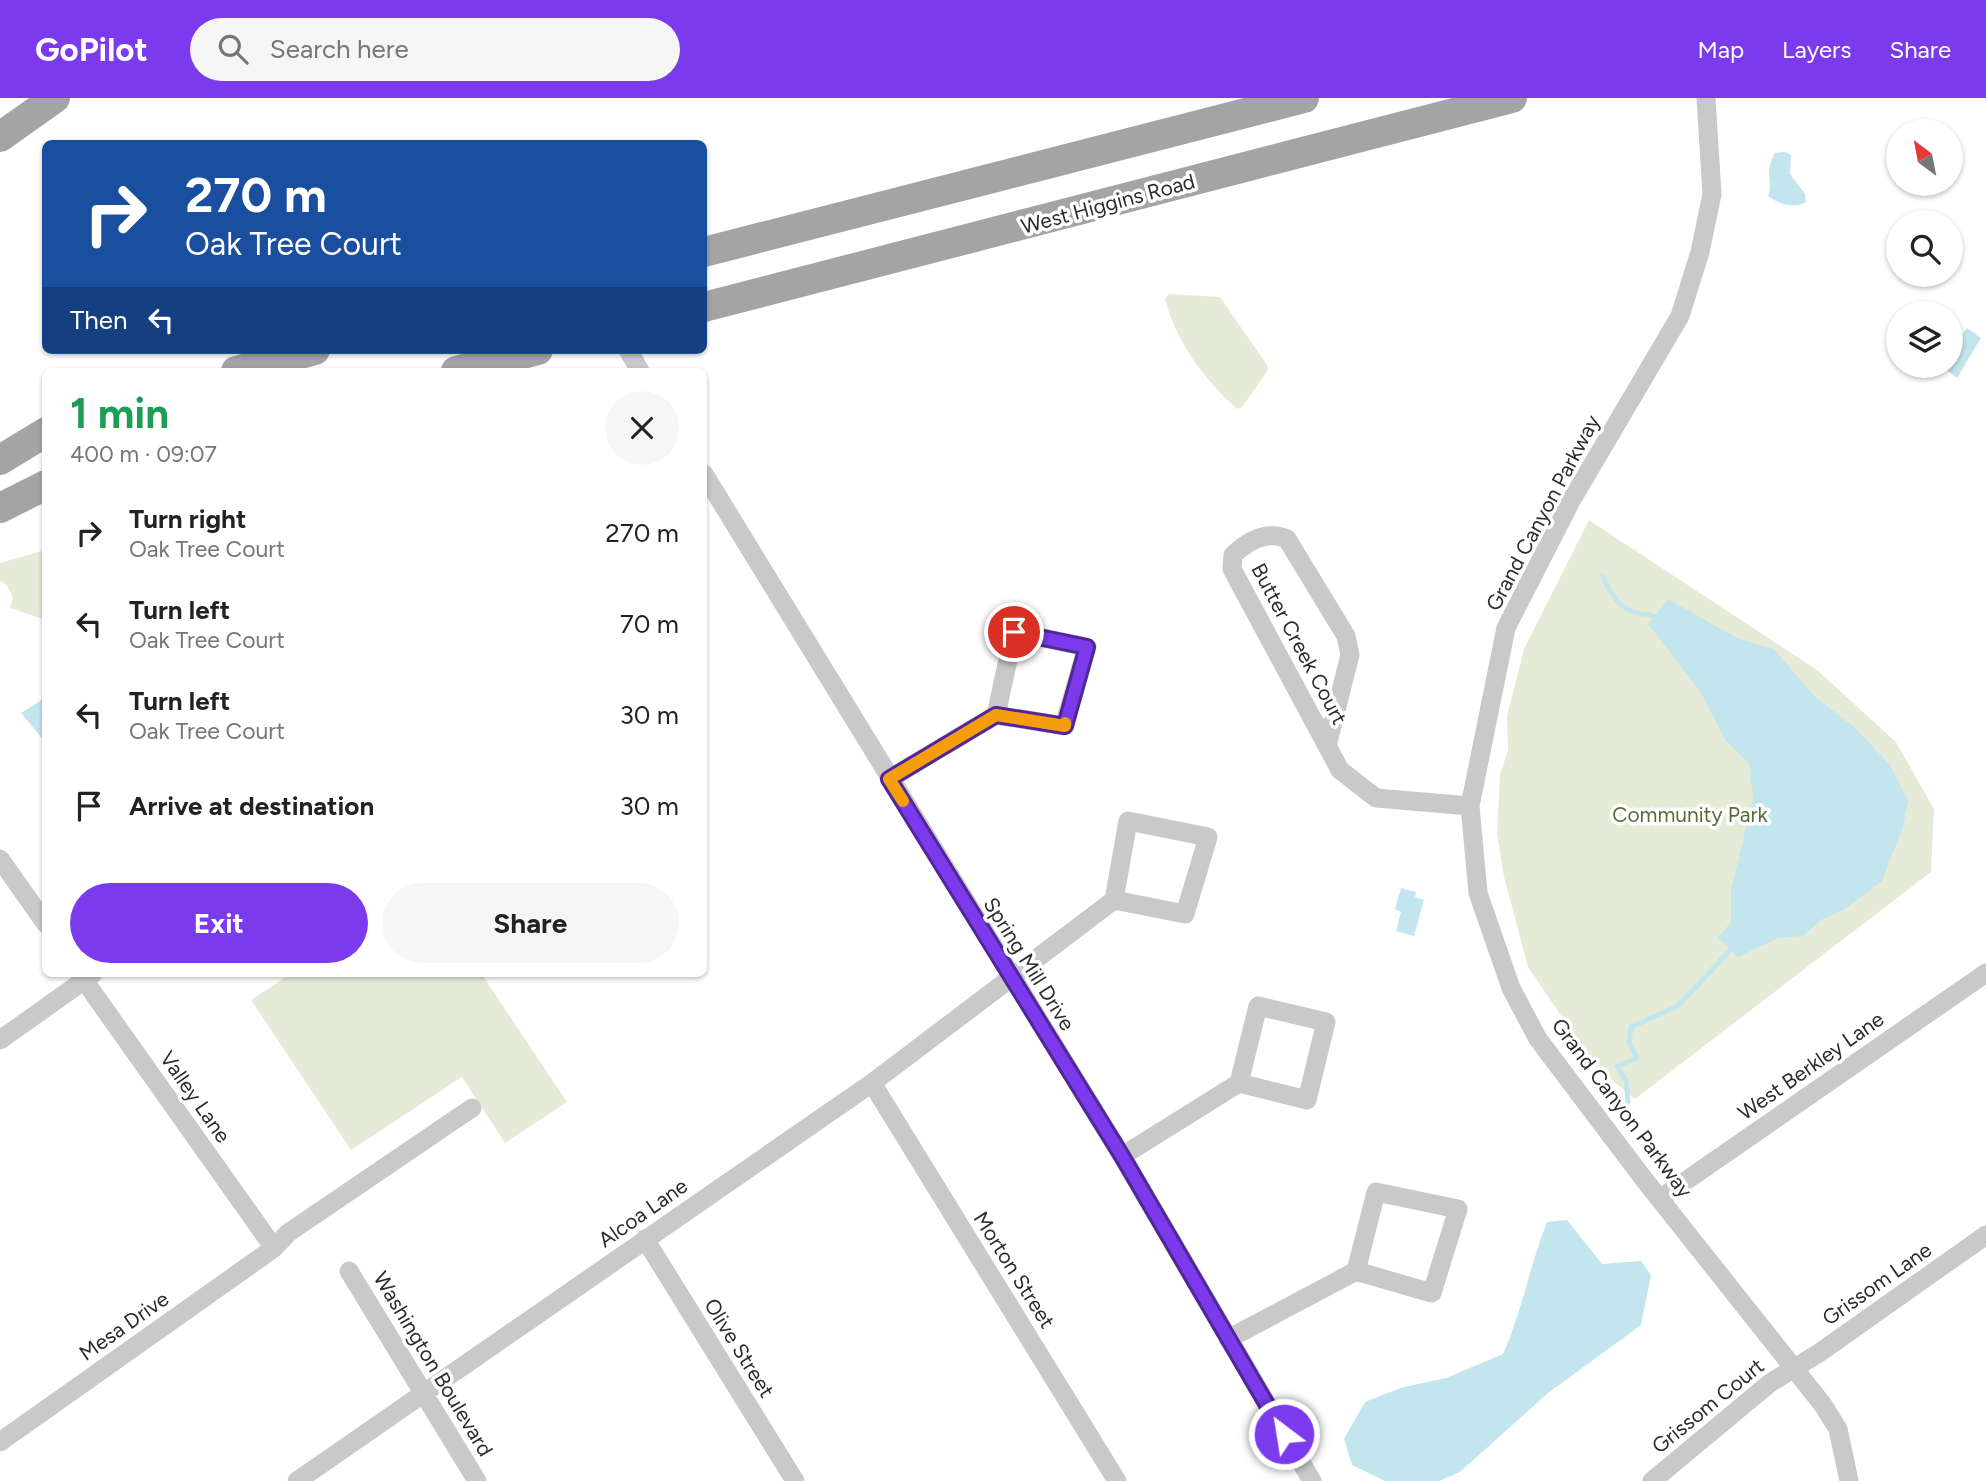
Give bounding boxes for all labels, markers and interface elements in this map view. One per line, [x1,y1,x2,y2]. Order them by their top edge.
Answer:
search box [190,18,680,81]
text: GoPilot [35,30,148,69]
icon: search [214,30,252,68]
text: Search here [270,33,409,65]
text: Map [1697,35,1744,64]
text: Layers [1782,35,1851,64]
text: Share [1889,35,1951,64]
north arrow [1886,119,1964,196]
map controls [1886,119,1963,378]
text: 270 m [185,165,327,224]
icon: right [70,168,161,259]
street label: West Higgins Road [1018,168,1198,239]
button: search [1886,210,1963,287]
text: Oak Tree Court [185,225,402,263]
icon: left [142,301,180,339]
button: layers [1886,301,1963,378]
text: Then [70,304,128,336]
text: 1 min [70,388,169,439]
button: close [605,391,679,465]
street label: Grand Canyon Parkway [1480,411,1605,615]
text: 400 m · 09:07 [70,440,217,468]
text: Turn right [129,503,246,535]
icon: right [70,514,108,552]
text: 270 m [605,517,679,549]
text: Oak Tree Court [129,535,285,563]
street label: Butter Creek Court [1246,559,1352,729]
text: Turn left [129,594,230,626]
pin [984,602,1044,662]
icon: left [70,605,108,643]
text: 70 m [620,608,679,640]
icon: arrive [995,613,1033,651]
text: Oak Tree Court [129,626,285,654]
text: Turn left [129,685,230,717]
icon: left [70,696,108,734]
text: 30 m [620,699,679,731]
text: Oak Tree Court [129,717,285,745]
icon: arrive [70,787,108,825]
text: Arrive at destination [129,790,374,822]
text: 30 m [620,790,679,822]
park label: Community Park [1612,802,1769,827]
button: Exit [70,883,368,963]
button: Share [382,883,679,963]
street label: Spring Mill Drive [979,893,1080,1035]
street label: West Berkley Lane [1733,1006,1888,1125]
street label: Grand Canyon Parkway [1547,1013,1698,1202]
street label: Valley Lane [155,1046,236,1147]
street label: Alcoa Lane [593,1173,692,1252]
street label: Morton Street [969,1207,1060,1333]
street label: Grissom Lane [1817,1237,1936,1330]
street label: Washington Boulevard [368,1267,498,1460]
street label: Mesa Drive [74,1286,173,1366]
street label: Olive Street [699,1294,780,1402]
street label: Grissom Court [1647,1353,1769,1458]
position arrow [1247,1397,1321,1471]

